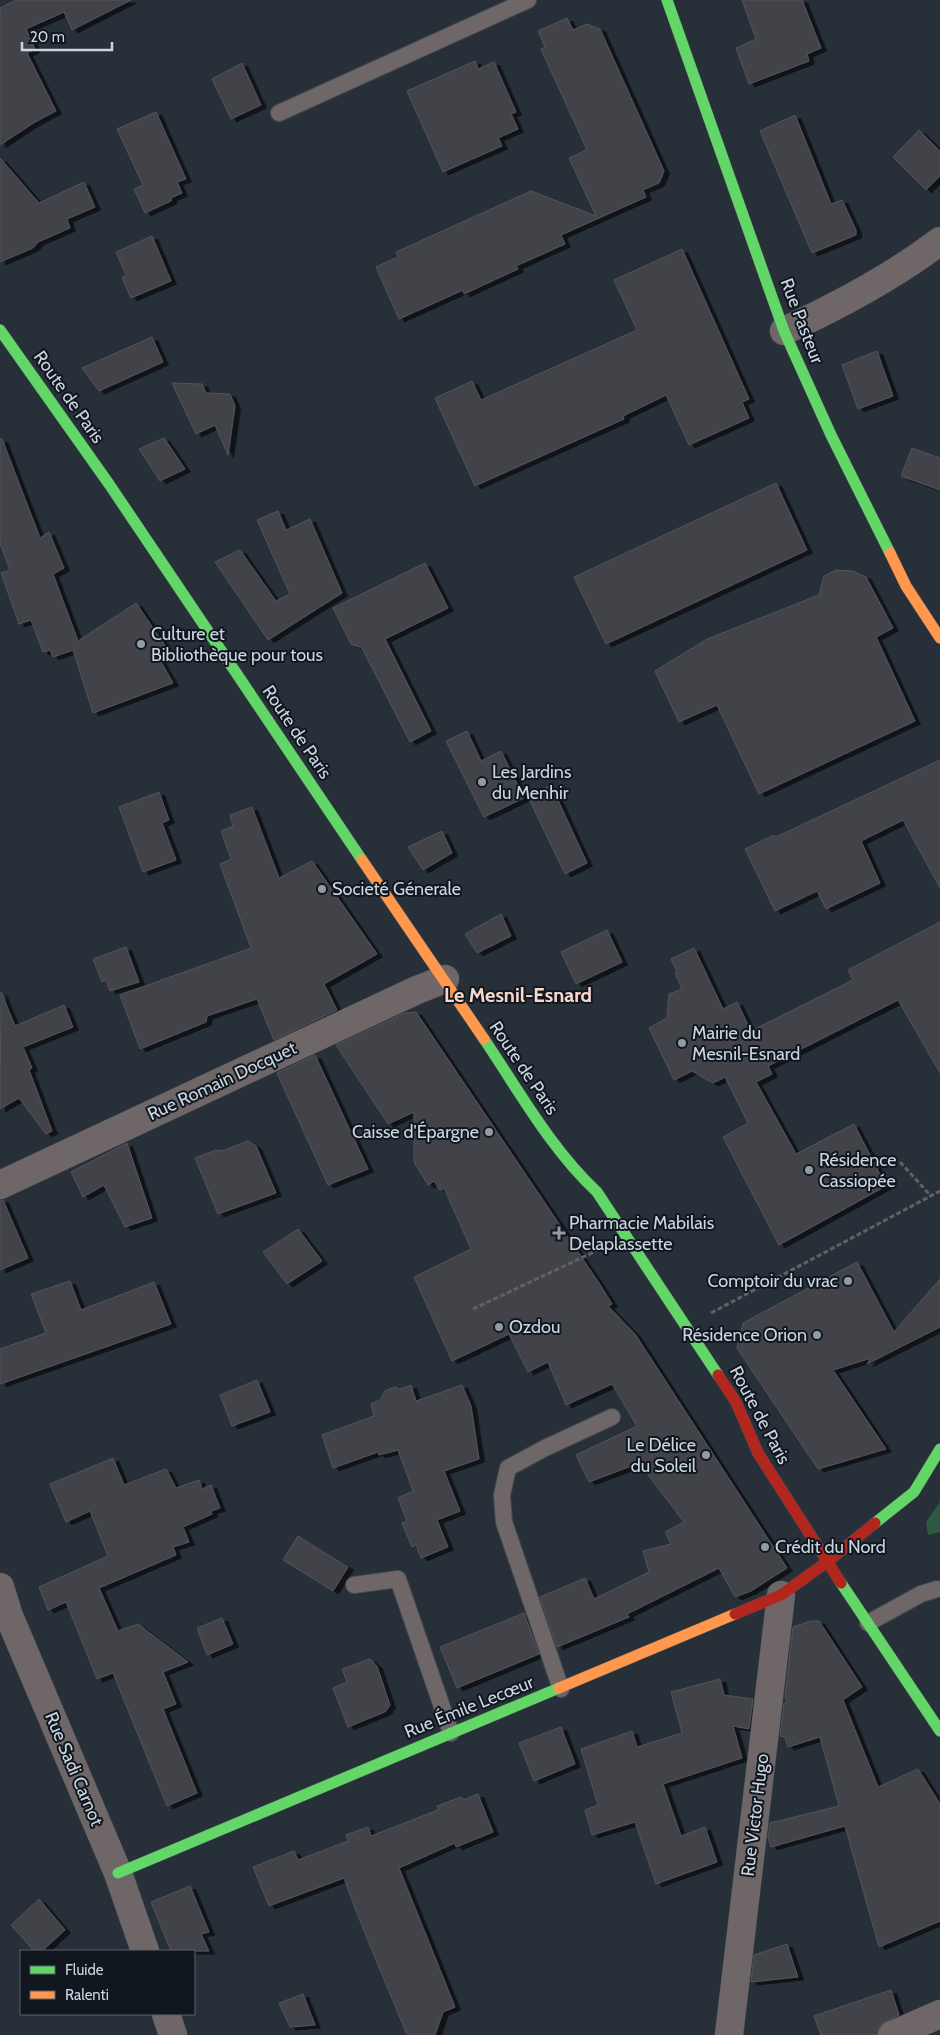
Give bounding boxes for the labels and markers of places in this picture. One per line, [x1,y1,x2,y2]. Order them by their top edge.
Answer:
place label: Culture et Bibliothèque pour tous [151,623,323,666]
marker: Culture et Bibliothèque pour tous [135,638,147,650]
place label: Les Jardins du Menhir [492,761,571,804]
marker: Les Jardins du Menhir [476,776,488,788]
place label: Societé Génerale [332,878,461,900]
marker: Societé Génerale [316,883,328,895]
place label: Mairie du Mesnil-Esnard [692,1022,800,1065]
marker: Mairie du Mesnil-Esnard [676,1037,688,1049]
place label: Caisse d'Épargne [352,1121,479,1143]
marker: Caisse d'Épargne [483,1126,495,1138]
place label: Résidence Cassiopée [819,1149,897,1192]
marker: Résidence Cassiopée [803,1164,815,1176]
place label: Pharmacie Mabilais Delaplassette [569,1212,714,1255]
marker: Pharmacie Mabilais Delaplassette [553,1227,565,1239]
place label: Comptoir du vrac [707,1270,838,1292]
marker: Comptoir du vrac [842,1275,854,1287]
place label: Ozdou [509,1316,560,1338]
marker: Ozdou [493,1321,505,1333]
place label: Résidence Orion [682,1324,807,1346]
marker: Résidence Orion [811,1329,823,1341]
place label: Le Délice du Soleil [626,1434,697,1477]
marker: Le Délice du Soleil [700,1449,712,1461]
place label: Crédit du Nord [775,1536,886,1558]
marker: Crédit du Nord [759,1541,771,1553]

